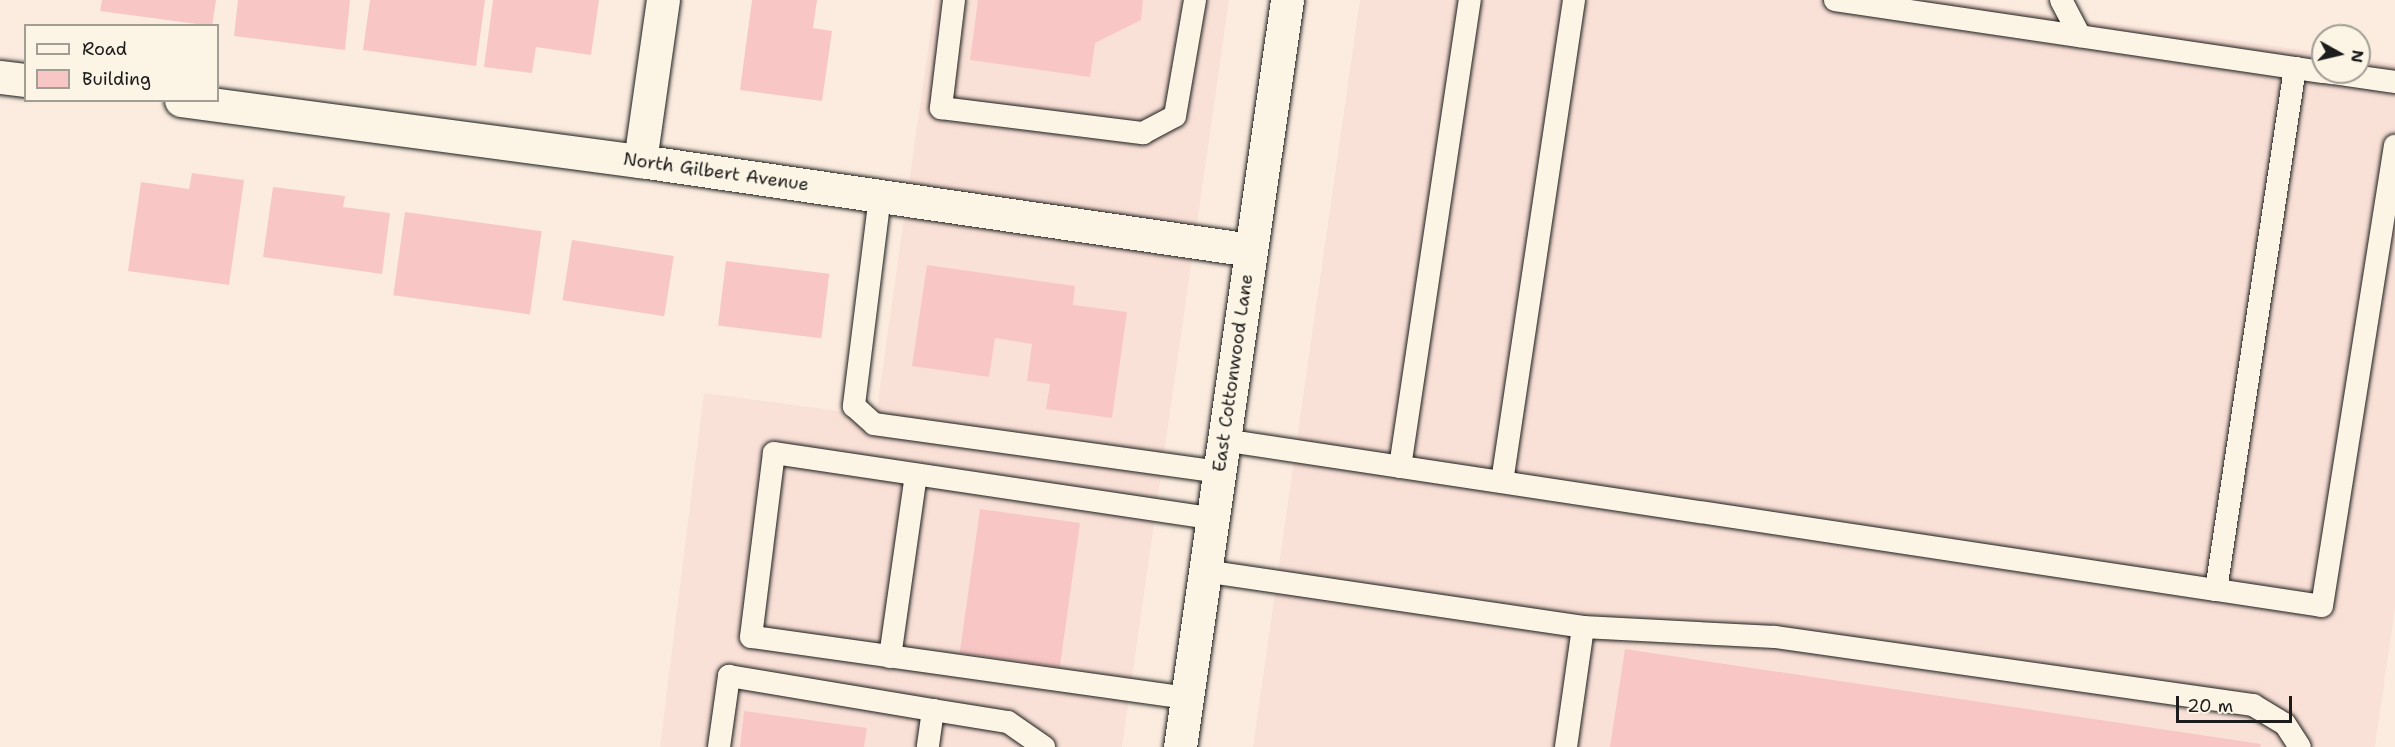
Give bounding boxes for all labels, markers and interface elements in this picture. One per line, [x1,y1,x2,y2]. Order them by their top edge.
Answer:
legend [24,24,219,102]
north arrow [2311,24,2371,84]
text: Road [82,37,127,61]
text: N [2346,49,2369,64]
text: Building [82,67,151,91]
street label: North Gilbert Avenue [622,148,810,196]
street label: East Cottonwood Lane [1208,273,1258,473]
scale bar [2179,684,2294,722]
text: 20 m [2187,694,2233,718]

